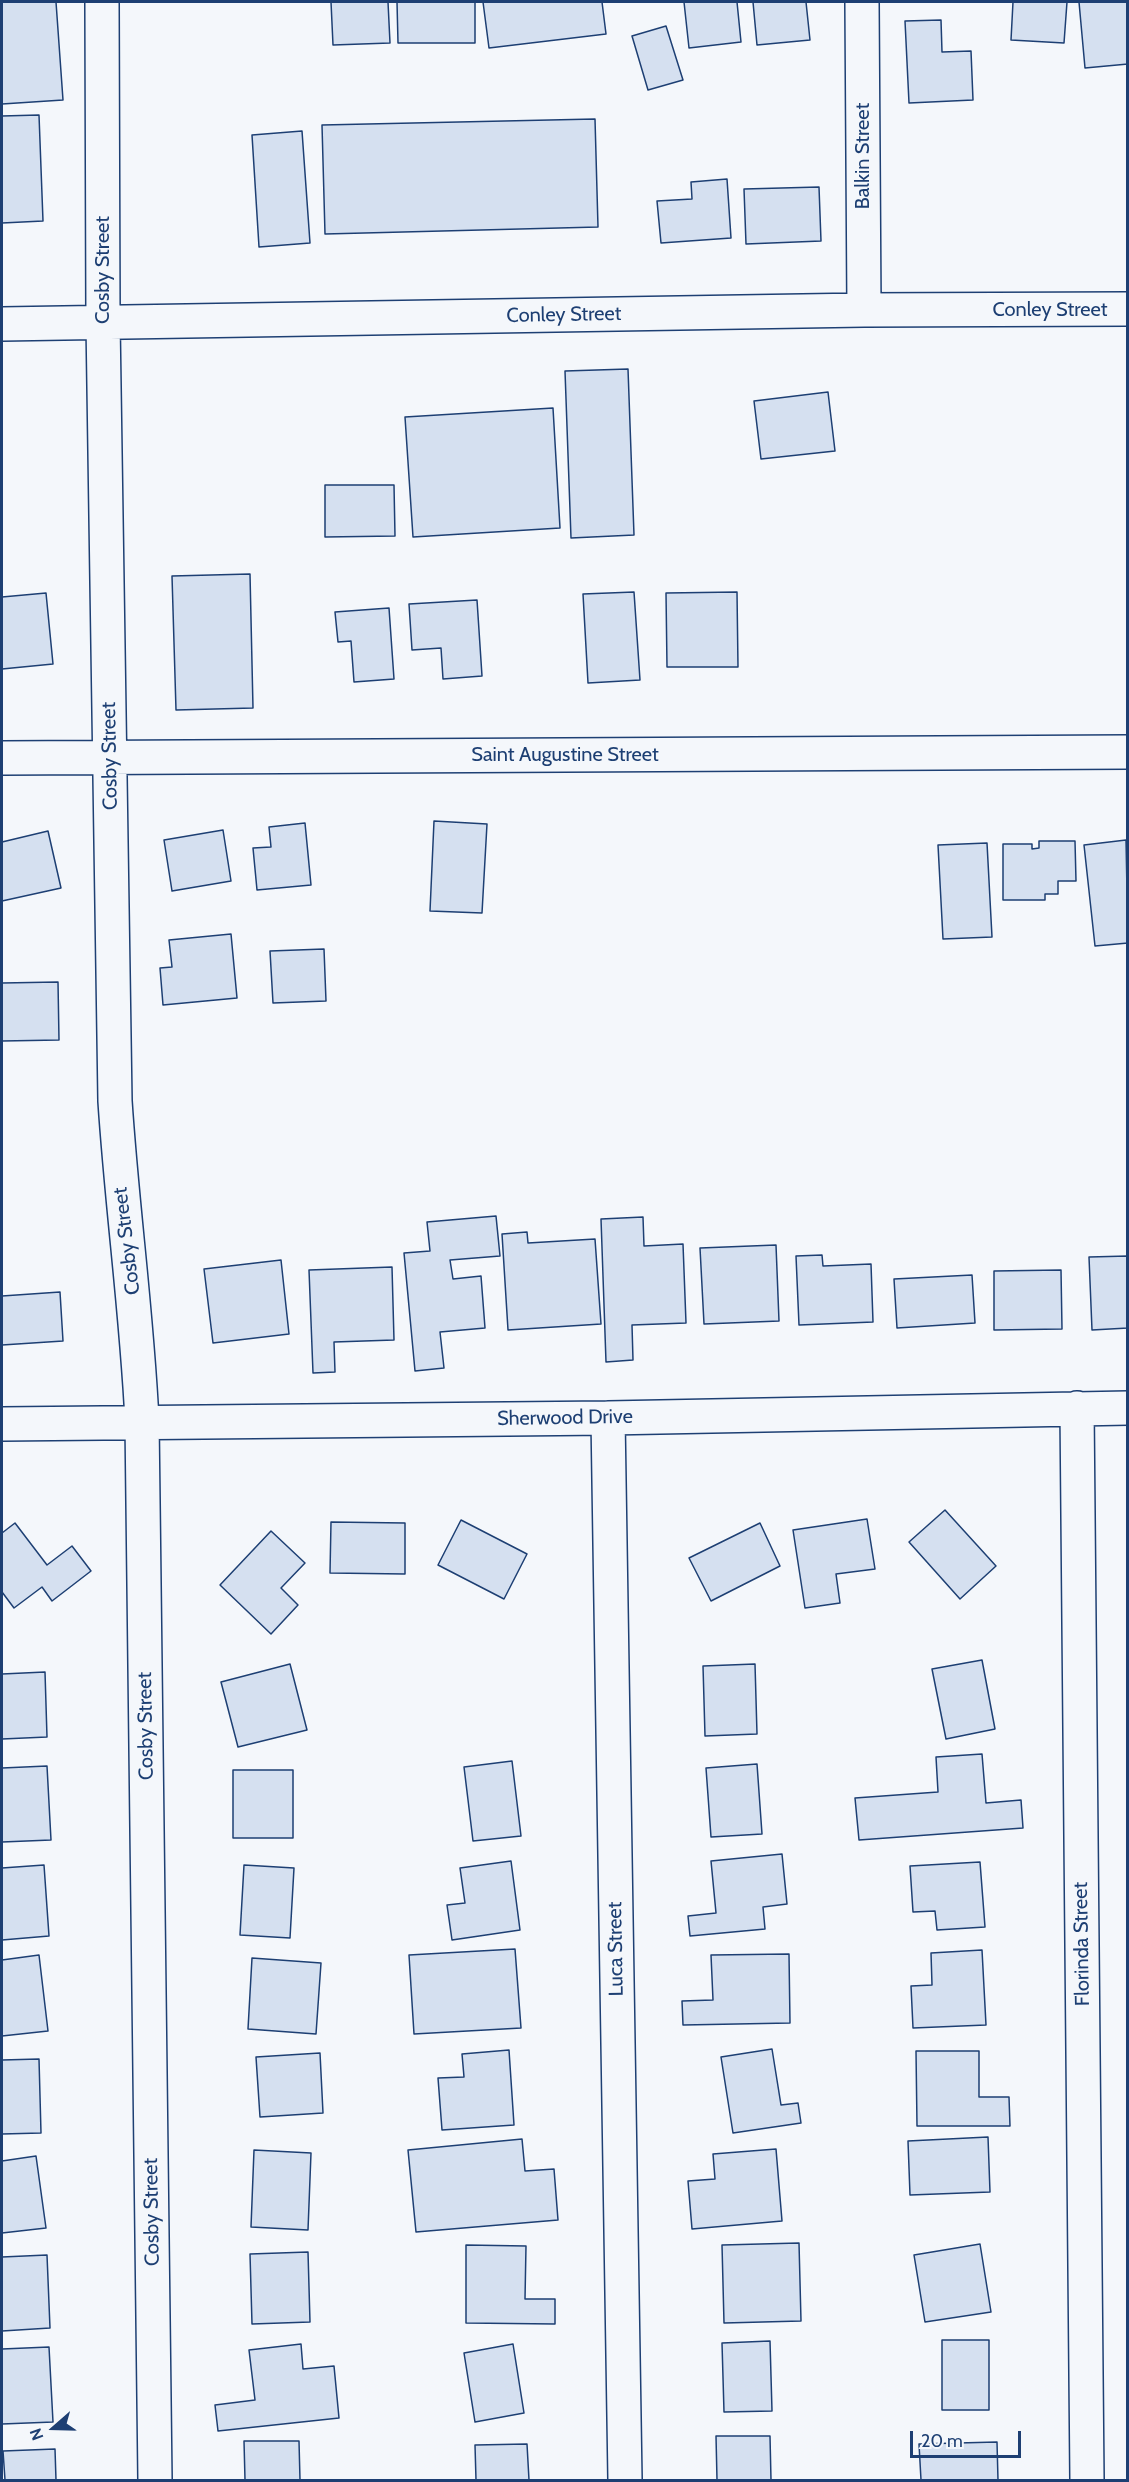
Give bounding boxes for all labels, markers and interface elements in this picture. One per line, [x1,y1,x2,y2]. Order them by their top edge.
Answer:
street label: Balkin Street [851,103,875,209]
street label: Cosby Street [91,216,115,324]
street label: Conley Street [993,298,1107,322]
street label: Conley Street [506,302,622,328]
street label: Cosby Street [97,702,123,810]
street label: Saint Augustine Street [471,743,659,767]
street label: Cosby Street [108,1186,146,1296]
street label: Sherwood Drive [497,1405,633,1431]
street label: Cosby Street [133,1672,159,1780]
street label: Florinda Street [1069,1882,1095,2006]
street label: Luca Street [603,1901,629,1997]
street label: Cosby Street [139,2158,165,2266]
north arrow [24,2398,84,2458]
scale bar [913,2419,1024,2457]
text: N [26,2426,47,2443]
text: 20 m [921,2430,963,2452]

